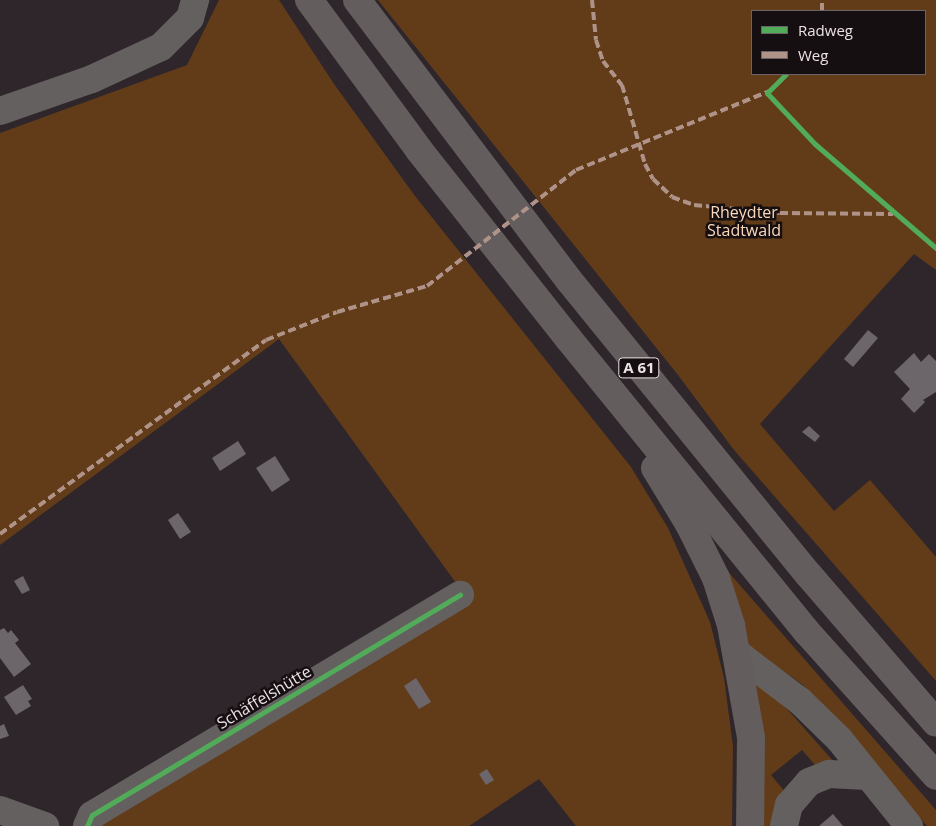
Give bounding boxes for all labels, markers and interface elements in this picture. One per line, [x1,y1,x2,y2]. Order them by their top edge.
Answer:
legend [751,10,926,75]
text: Radweg [798,20,853,40]
text: Weg [798,45,828,65]
park label: Rheydter Stadtwald [707,202,781,240]
road number: A 61 [618,356,660,380]
street label: Schäffelshütte [213,661,315,733]

